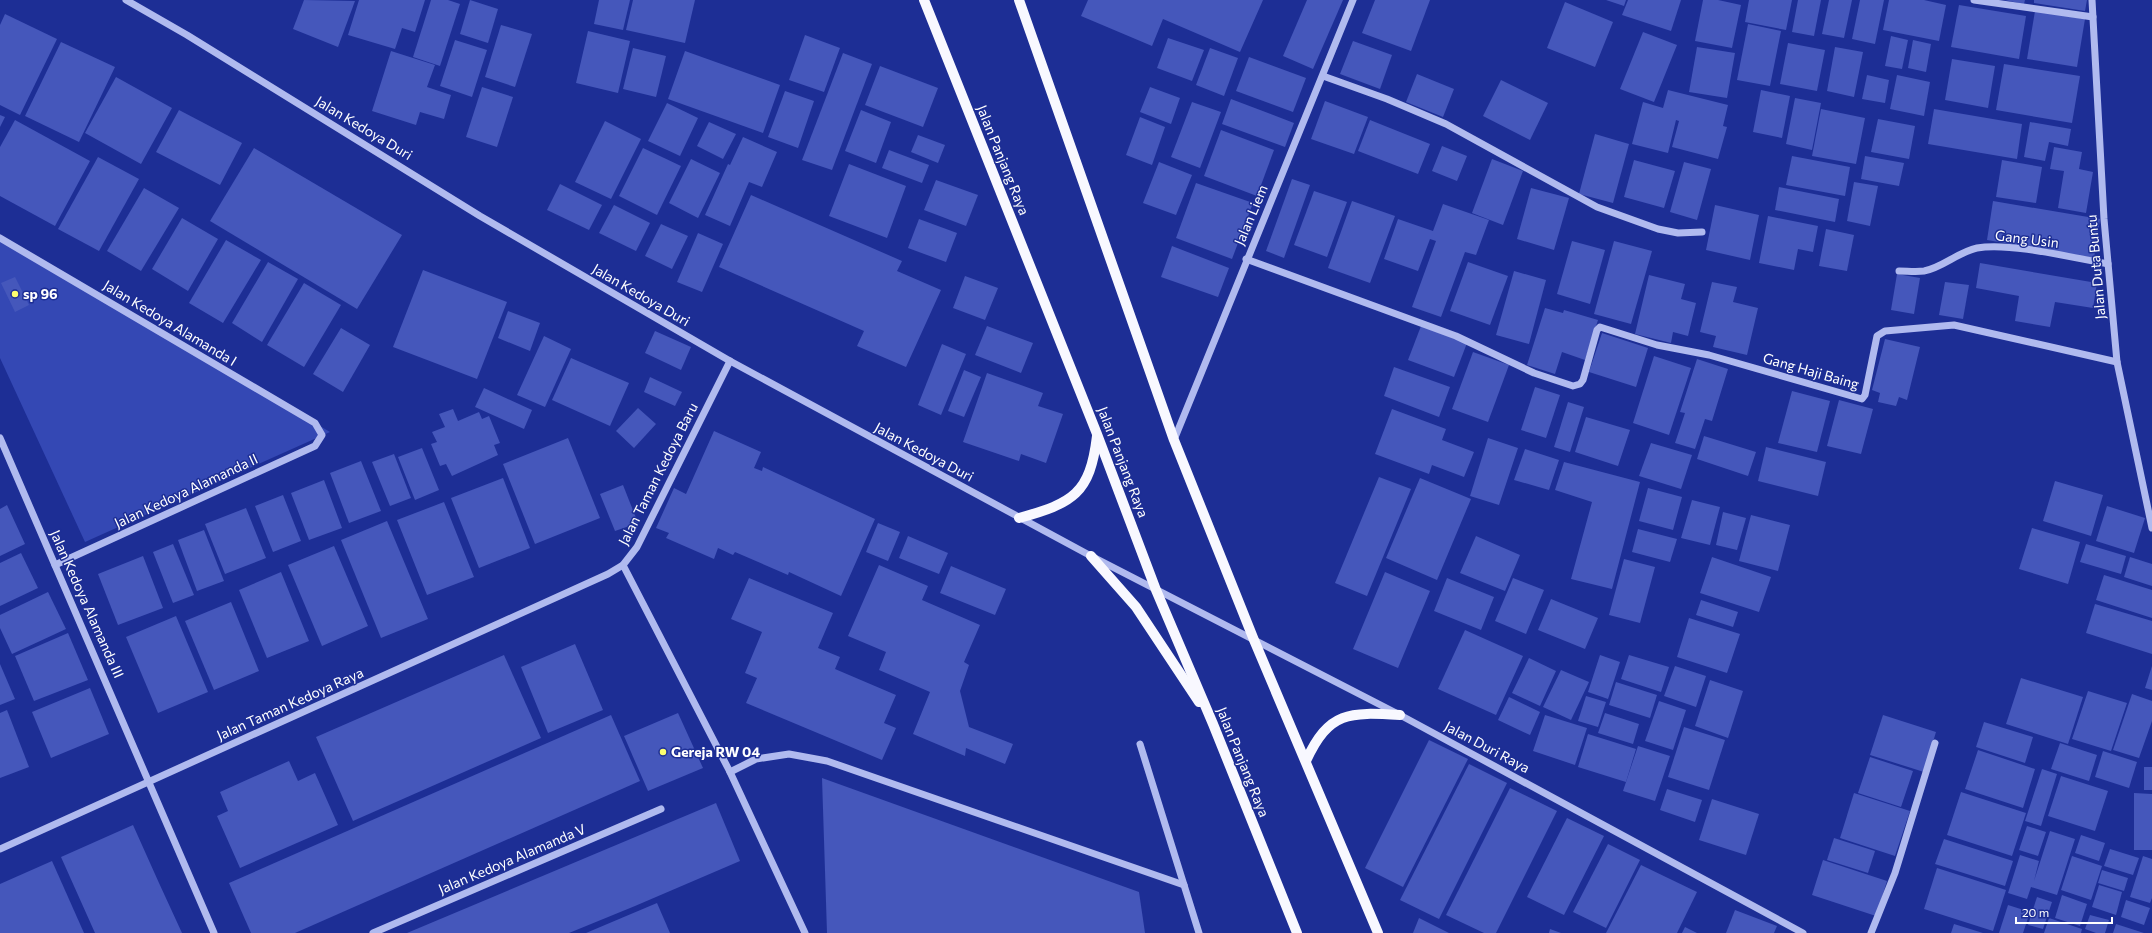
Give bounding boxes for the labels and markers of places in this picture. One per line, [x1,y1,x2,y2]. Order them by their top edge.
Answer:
place label: sp 96 [23,285,58,302]
marker: sp 96 [10,289,20,299]
place label: Gereja RW 04 [671,743,760,760]
marker: Gereja RW 04 [658,747,668,757]

